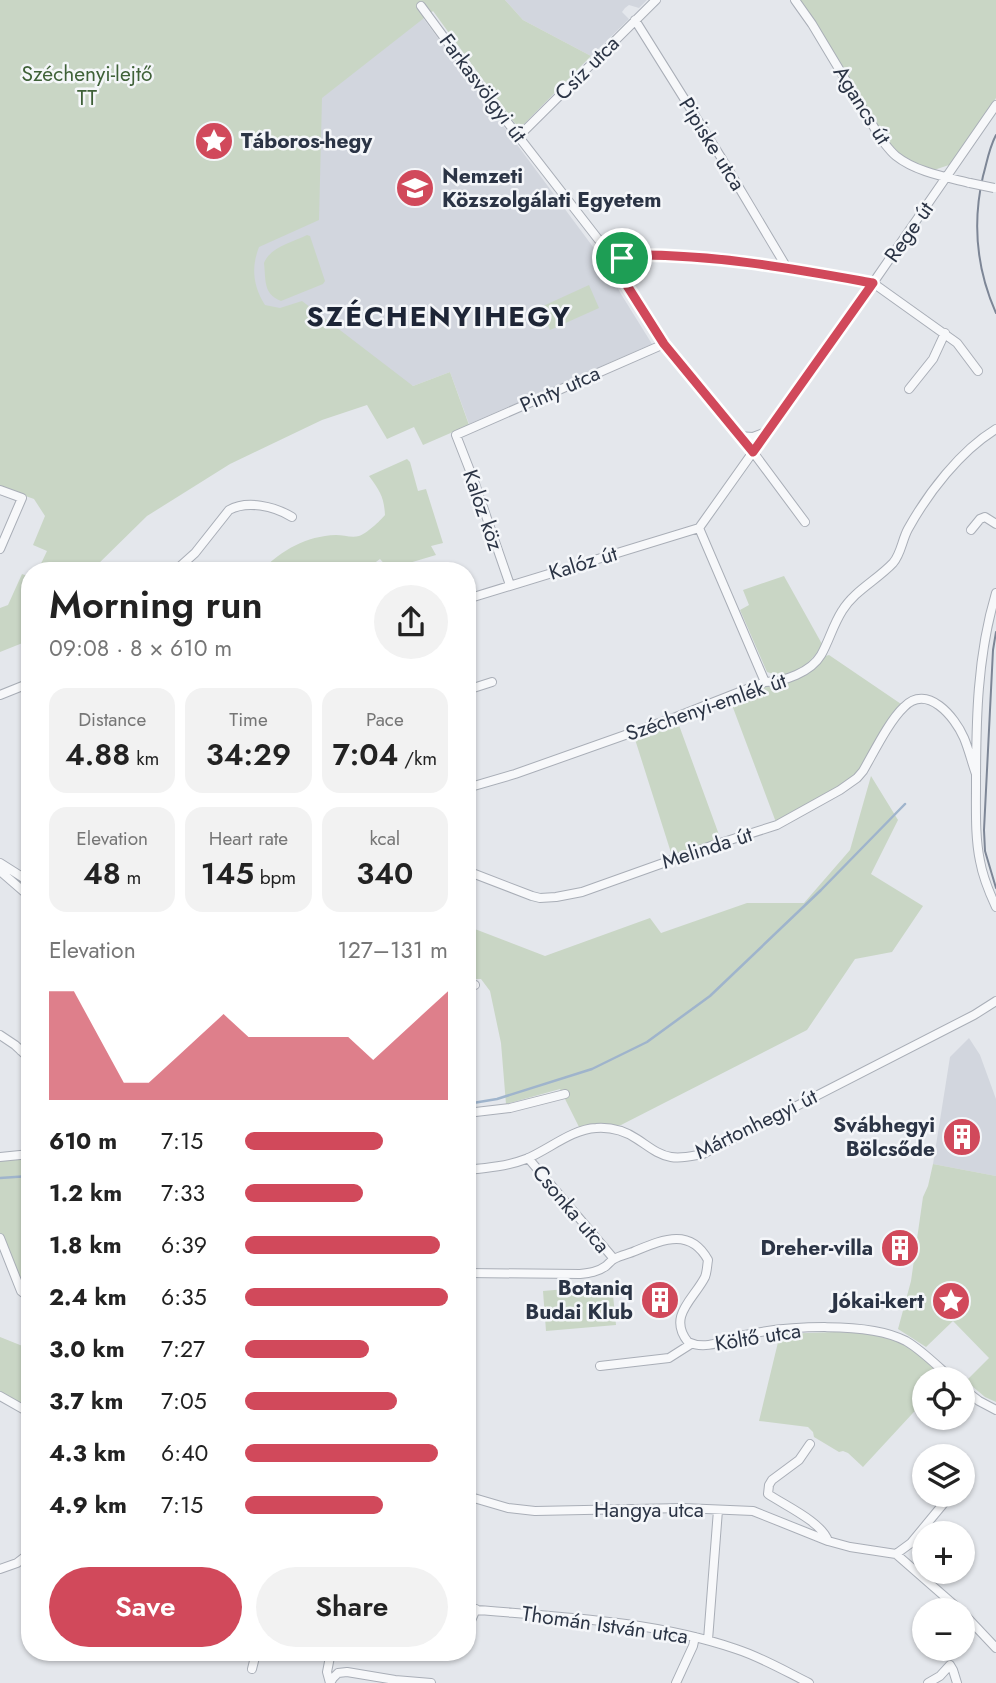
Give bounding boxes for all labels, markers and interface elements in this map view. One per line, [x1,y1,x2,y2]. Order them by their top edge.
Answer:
street label: Farkasvölgyi út [432,27,534,149]
street label: Csíz utca [548,29,626,107]
park label: Széchenyi-lejtő TT [22,59,152,113]
street label: Agancs út [826,60,898,150]
street label: Pipiske utca [671,91,753,197]
place icon: Táboros-hegy [193,120,235,162]
place label: Táboros-hegy [241,126,373,156]
place label: Nemzeti Közszolgálati Egyetem [442,161,661,215]
school or university icon: Nemzeti Közszolgálati Egyetem [394,167,436,209]
street label: Rege út [877,196,941,268]
pin [592,228,652,288]
icon: arrive [603,239,641,277]
district label: SZÉCHENYIHEGY [306,296,572,337]
street label: Pinty utca [515,358,605,420]
street label: Kalóz köz [455,466,511,555]
street label: Kalóz út [545,538,621,588]
text: Morning run [49,577,263,632]
button: share [374,585,448,659]
text: 09:08 · 8 × 610 m [49,631,232,665]
street label: Széchenyi-emlék út [622,665,790,749]
text: Distance [78,706,146,733]
text: Time [229,706,268,733]
text: Pace [366,706,404,733]
text: 4.88 [65,733,130,776]
text: 34:29 [206,733,291,776]
text: 7:04 [333,733,398,776]
text: km [130,745,159,772]
text: /km [398,745,437,772]
street label: Melinda út [658,819,756,877]
text: Elevation [76,825,148,852]
text: Heart rate [209,825,288,852]
text: kcal [369,825,400,852]
text: 48 [83,852,121,895]
text: 145 [201,852,254,895]
text: 340 [356,852,413,895]
text: m [121,864,141,891]
text: bpm [254,864,296,891]
text: Elevation [49,933,136,967]
text: 127–131 m [337,933,448,967]
street label: Mártonhegyi út [690,1081,822,1167]
place label: Svábhegyi Bölcsőde [833,1110,935,1164]
building icon: Svábhegyi Bölcsőde [941,1116,983,1158]
text: 610 m [49,1124,117,1158]
text: 7:15 [161,1124,203,1158]
street label: Csonka utca [525,1158,617,1260]
text: 1.2 km [49,1176,122,1210]
text: 7:33 [161,1176,205,1210]
building icon: Dreher-villa [879,1227,921,1269]
text: 1.8 km [49,1228,122,1262]
text: 6:39 [161,1228,207,1262]
place label: Dreher-villa [760,1233,873,1263]
place label: Botaniq Budai Klub [525,1273,633,1327]
building icon: Botaniq Budai Klub [639,1279,681,1321]
text: 2.4 km [49,1280,127,1314]
text: 6:35 [161,1280,207,1314]
place icon: Jókai-kert [930,1280,972,1322]
place label: Jókai-kert [828,1286,924,1316]
street label: Költő utca [713,1315,803,1359]
text: 3.0 km [49,1332,125,1366]
text: 7:27 [161,1332,205,1366]
map controls [912,1367,975,1661]
button: locate [912,1367,975,1430]
text: 3.7 km [49,1384,123,1418]
text: 7:05 [161,1384,207,1418]
text: 4.3 km [49,1436,126,1470]
text: 6:40 [161,1436,208,1470]
button: layers [912,1444,975,1507]
text: 4.9 km [49,1488,127,1522]
text: 7:15 [161,1488,203,1522]
street label: Hangya utca [594,1495,704,1525]
button: + [912,1521,975,1584]
button: Save [49,1567,242,1647]
button: Share [256,1567,448,1647]
street label: Thomán István utca [520,1598,690,1652]
button: − [912,1598,975,1661]

